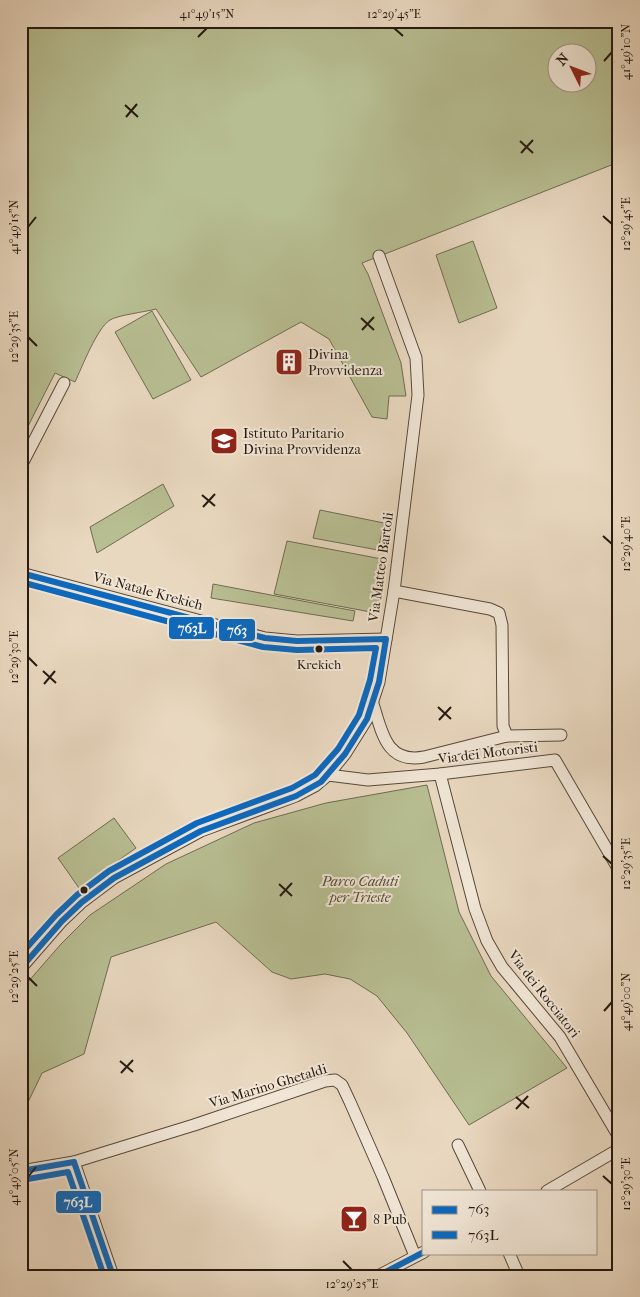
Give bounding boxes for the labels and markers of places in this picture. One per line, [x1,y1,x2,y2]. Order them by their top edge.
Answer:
place label: Divina Provvidenza [308,346,383,379]
building icon: Divina Provvidenza [274,347,304,377]
place label: Istituto Paritario Divina Provvidenza [243,425,361,458]
school or university icon: Istituto Paritario Divina Provvidenza [209,426,239,456]
marker: Krekich [314,644,324,654]
place label: Krekich [297,657,342,672]
unlabelled marker [79,885,89,895]
bar icon: 8 Pub [339,1204,369,1234]
place label: 8 Pub [373,1211,407,1228]

